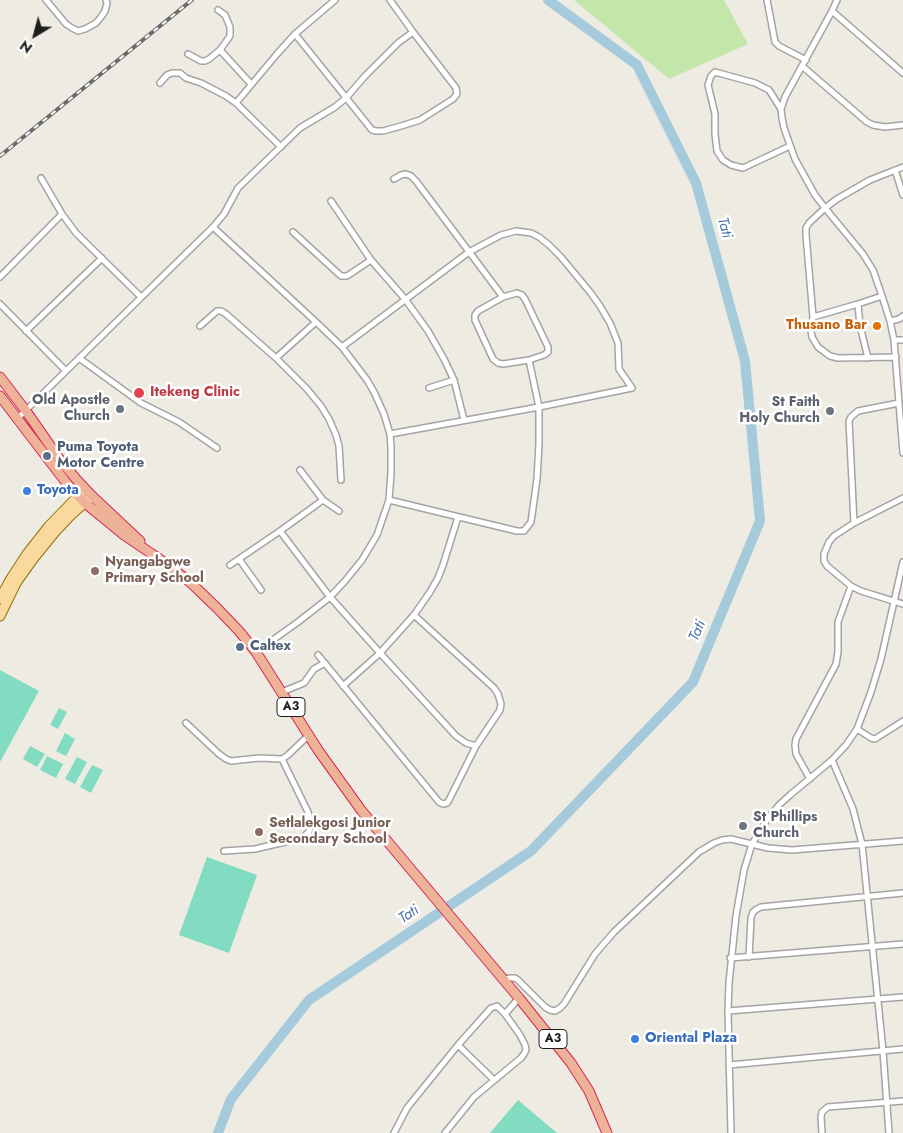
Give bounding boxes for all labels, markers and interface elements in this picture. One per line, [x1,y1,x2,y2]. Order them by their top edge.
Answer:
north arrow [10,10,60,60]
text: N [16,36,36,58]
water label: Tati [713,216,735,240]
place label: Thusano Bar [786,318,867,334]
marker: Thusano Bar [871,320,883,332]
place label: Itekeng Clinic [150,385,240,401]
marker: Itekeng Clinic [132,386,146,400]
place label: Old Apostle Church [32,393,110,426]
place label: St Faith Holy Church [739,395,820,428]
marker: Old Apostle Church [114,403,126,415]
marker: St Faith Holy Church [824,405,836,417]
place label: Puma Toyota Motor Centre [57,440,144,472]
marker: Puma Toyota Motor Centre [41,450,53,462]
place label: Toyota [37,483,79,499]
marker: Toyota [21,485,33,497]
place label: Nyangabgwe Primary School [105,555,204,588]
marker: Nyangabgwe Primary School [89,565,101,577]
water label: Tati [686,618,710,644]
place label: Caltex [250,639,291,655]
marker: Caltex [234,641,246,653]
road number: A3 [277,698,305,716]
place label: St Phillips Church [753,810,817,842]
place label: Setlalekgosi Junior Secondary School [269,816,391,849]
marker: St Phillips Church [737,820,749,832]
marker: Setlalekgosi Junior Secondary School [253,826,265,838]
water label: Tati [395,902,423,928]
road number: A3 [539,1030,567,1048]
place label: Oriental Plaza [645,1031,737,1047]
marker: Oriental Plaza [629,1033,641,1045]

